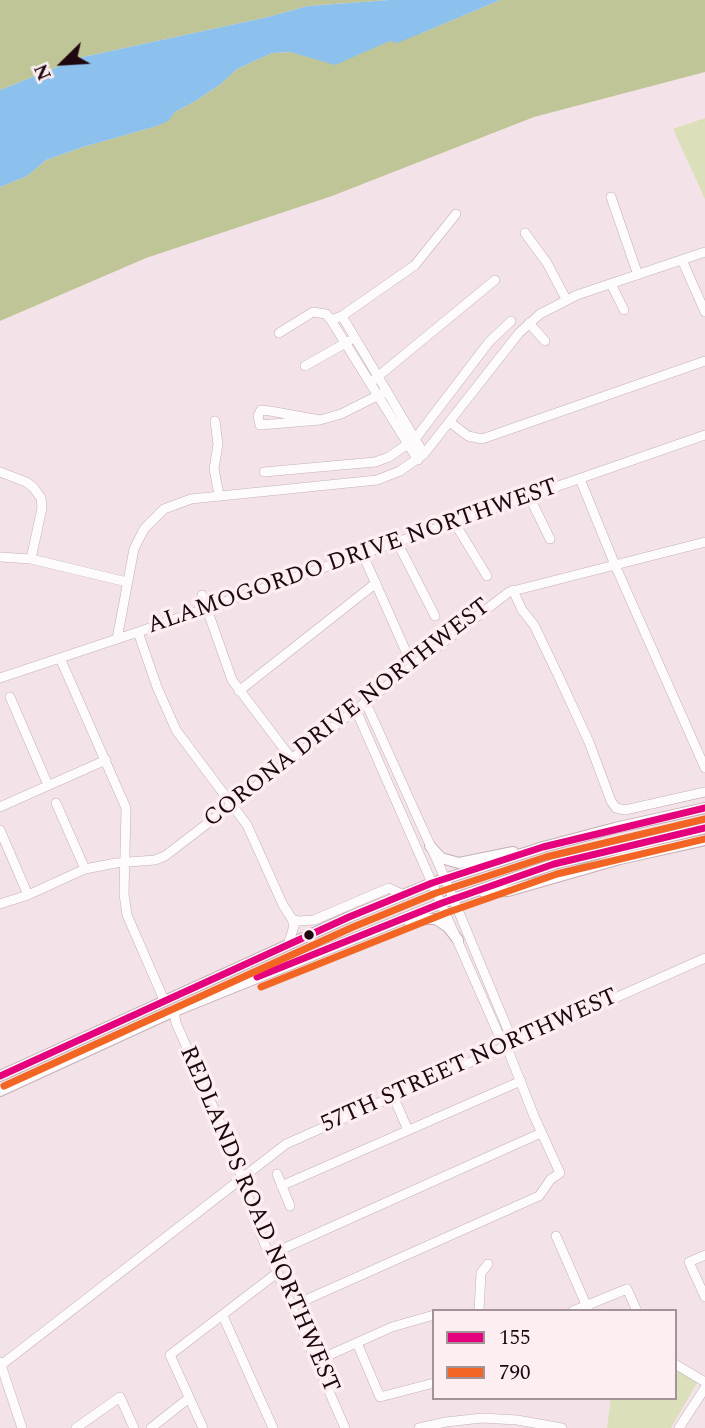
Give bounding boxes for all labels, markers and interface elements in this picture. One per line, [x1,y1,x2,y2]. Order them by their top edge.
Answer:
north arrow [28,28,98,98]
text: N [27,59,60,85]
street label: ALAMOGORDO DRIVE NORTHWEST [144,474,562,642]
street label: CORONA DRIVE NORTHWEST [199,593,497,835]
unlabelled marker [302,928,316,942]
street label: 57TH STREET NORTHWEST [317,983,623,1141]
street label: REDLANDS ROAD NORTHWEST [172,1042,344,1398]
legend [432,1309,677,1400]
text: 155 [499,1322,531,1354]
text: 790 [499,1357,531,1389]

